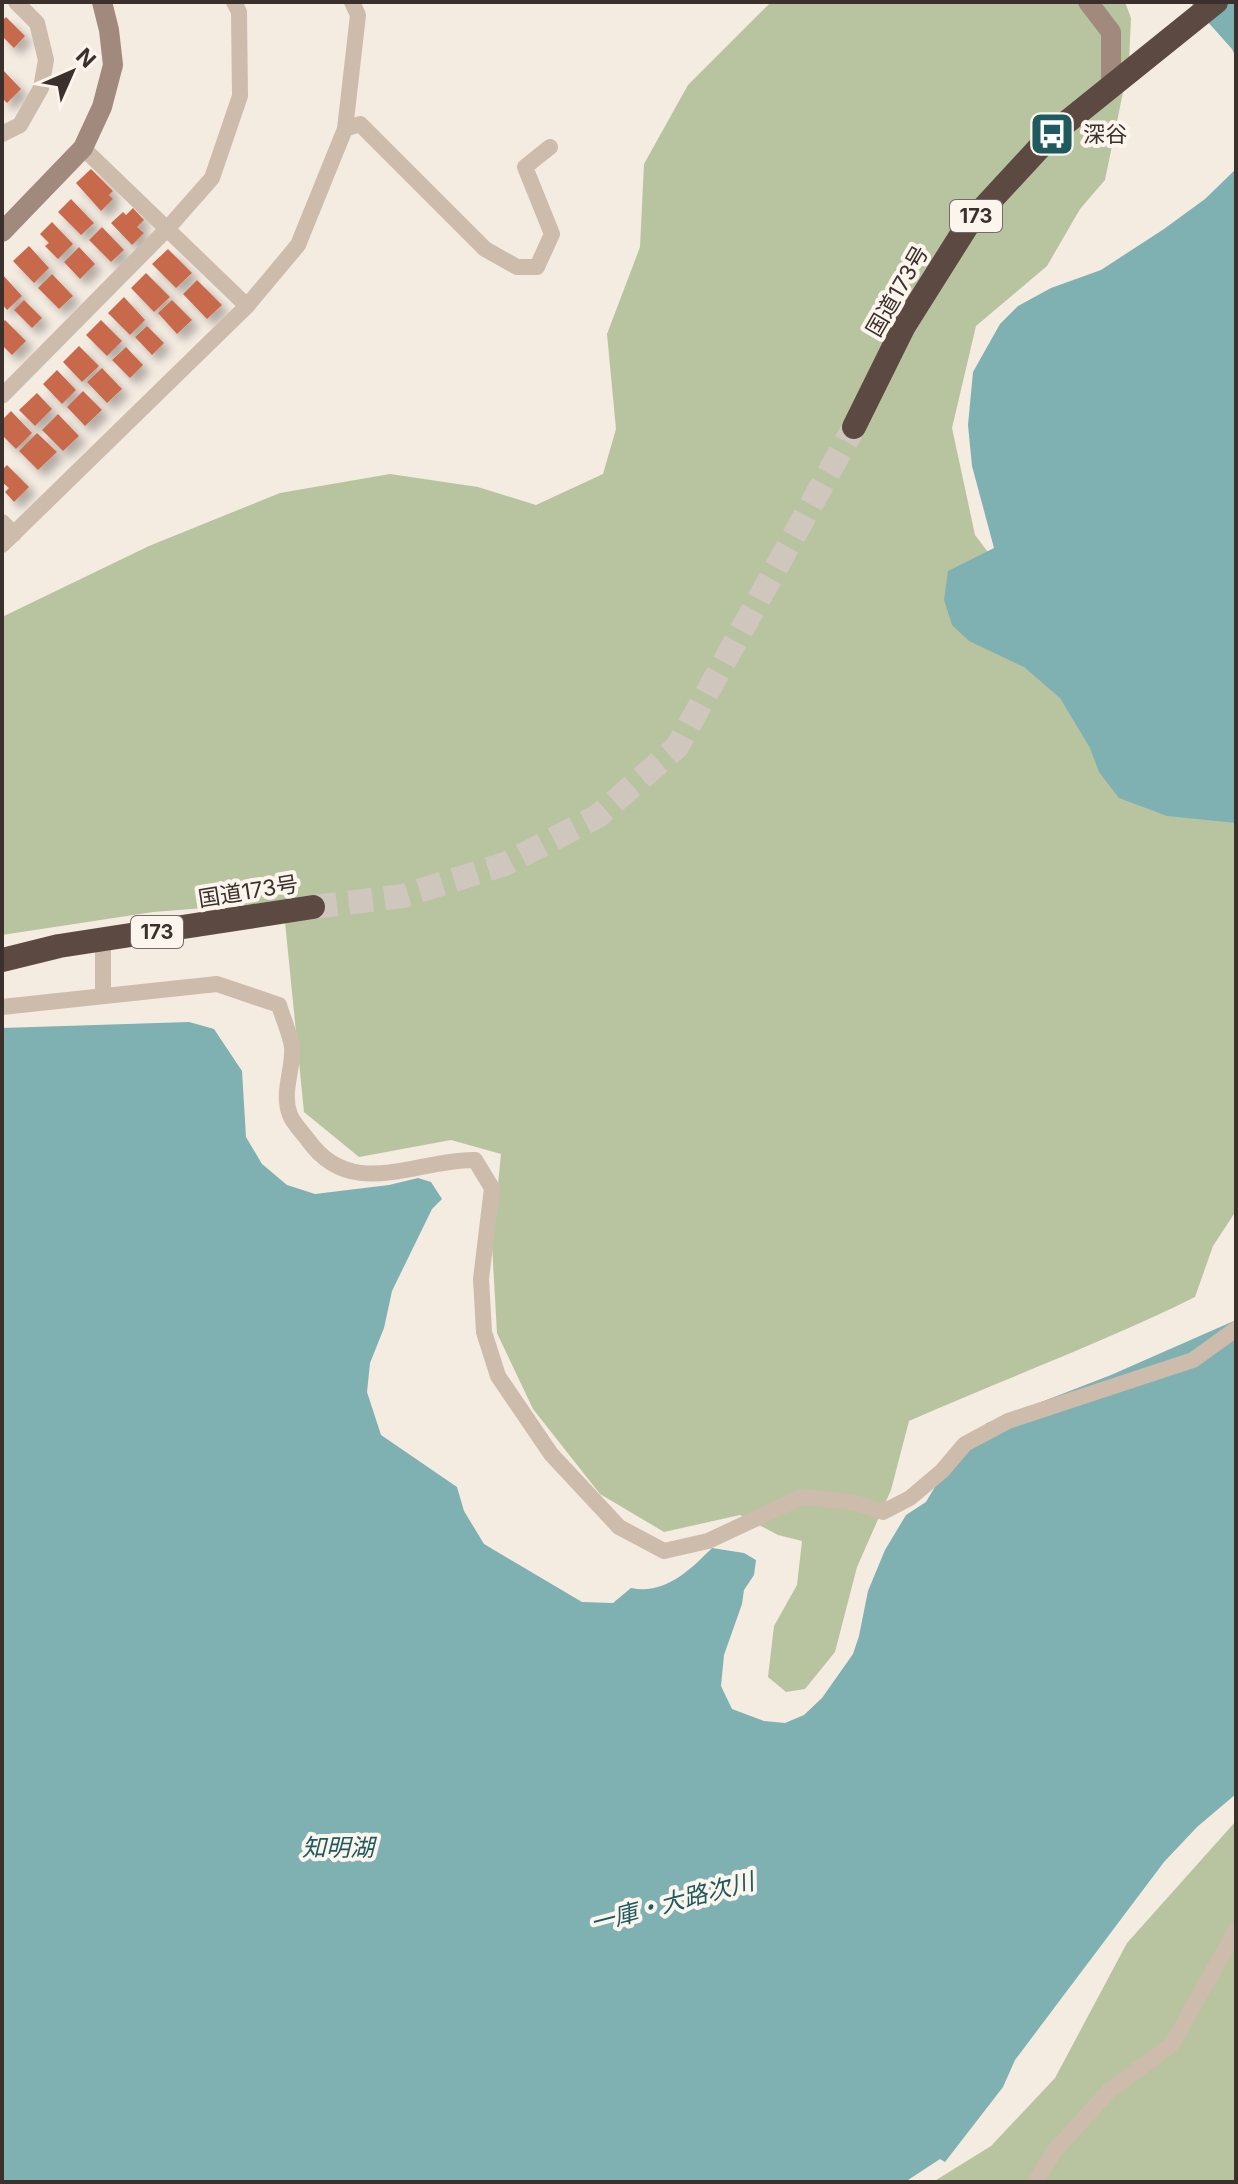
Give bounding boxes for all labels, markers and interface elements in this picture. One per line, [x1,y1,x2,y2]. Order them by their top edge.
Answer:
north arrow [32,32,112,112]
text: N [71,43,101,73]
bus stop icon: 深谷 [1028,110,1076,158]
place label: 深谷 [1083,121,1127,147]
road number: 173 [950,200,1002,232]
street label: 国道173号 [861,241,933,341]
street label: 国道173号 [196,870,300,912]
road number: 173 [131,916,183,948]
water label: 知明湖 [302,1833,378,1862]
water label: 一庫・大路次川 [587,1865,760,1938]

